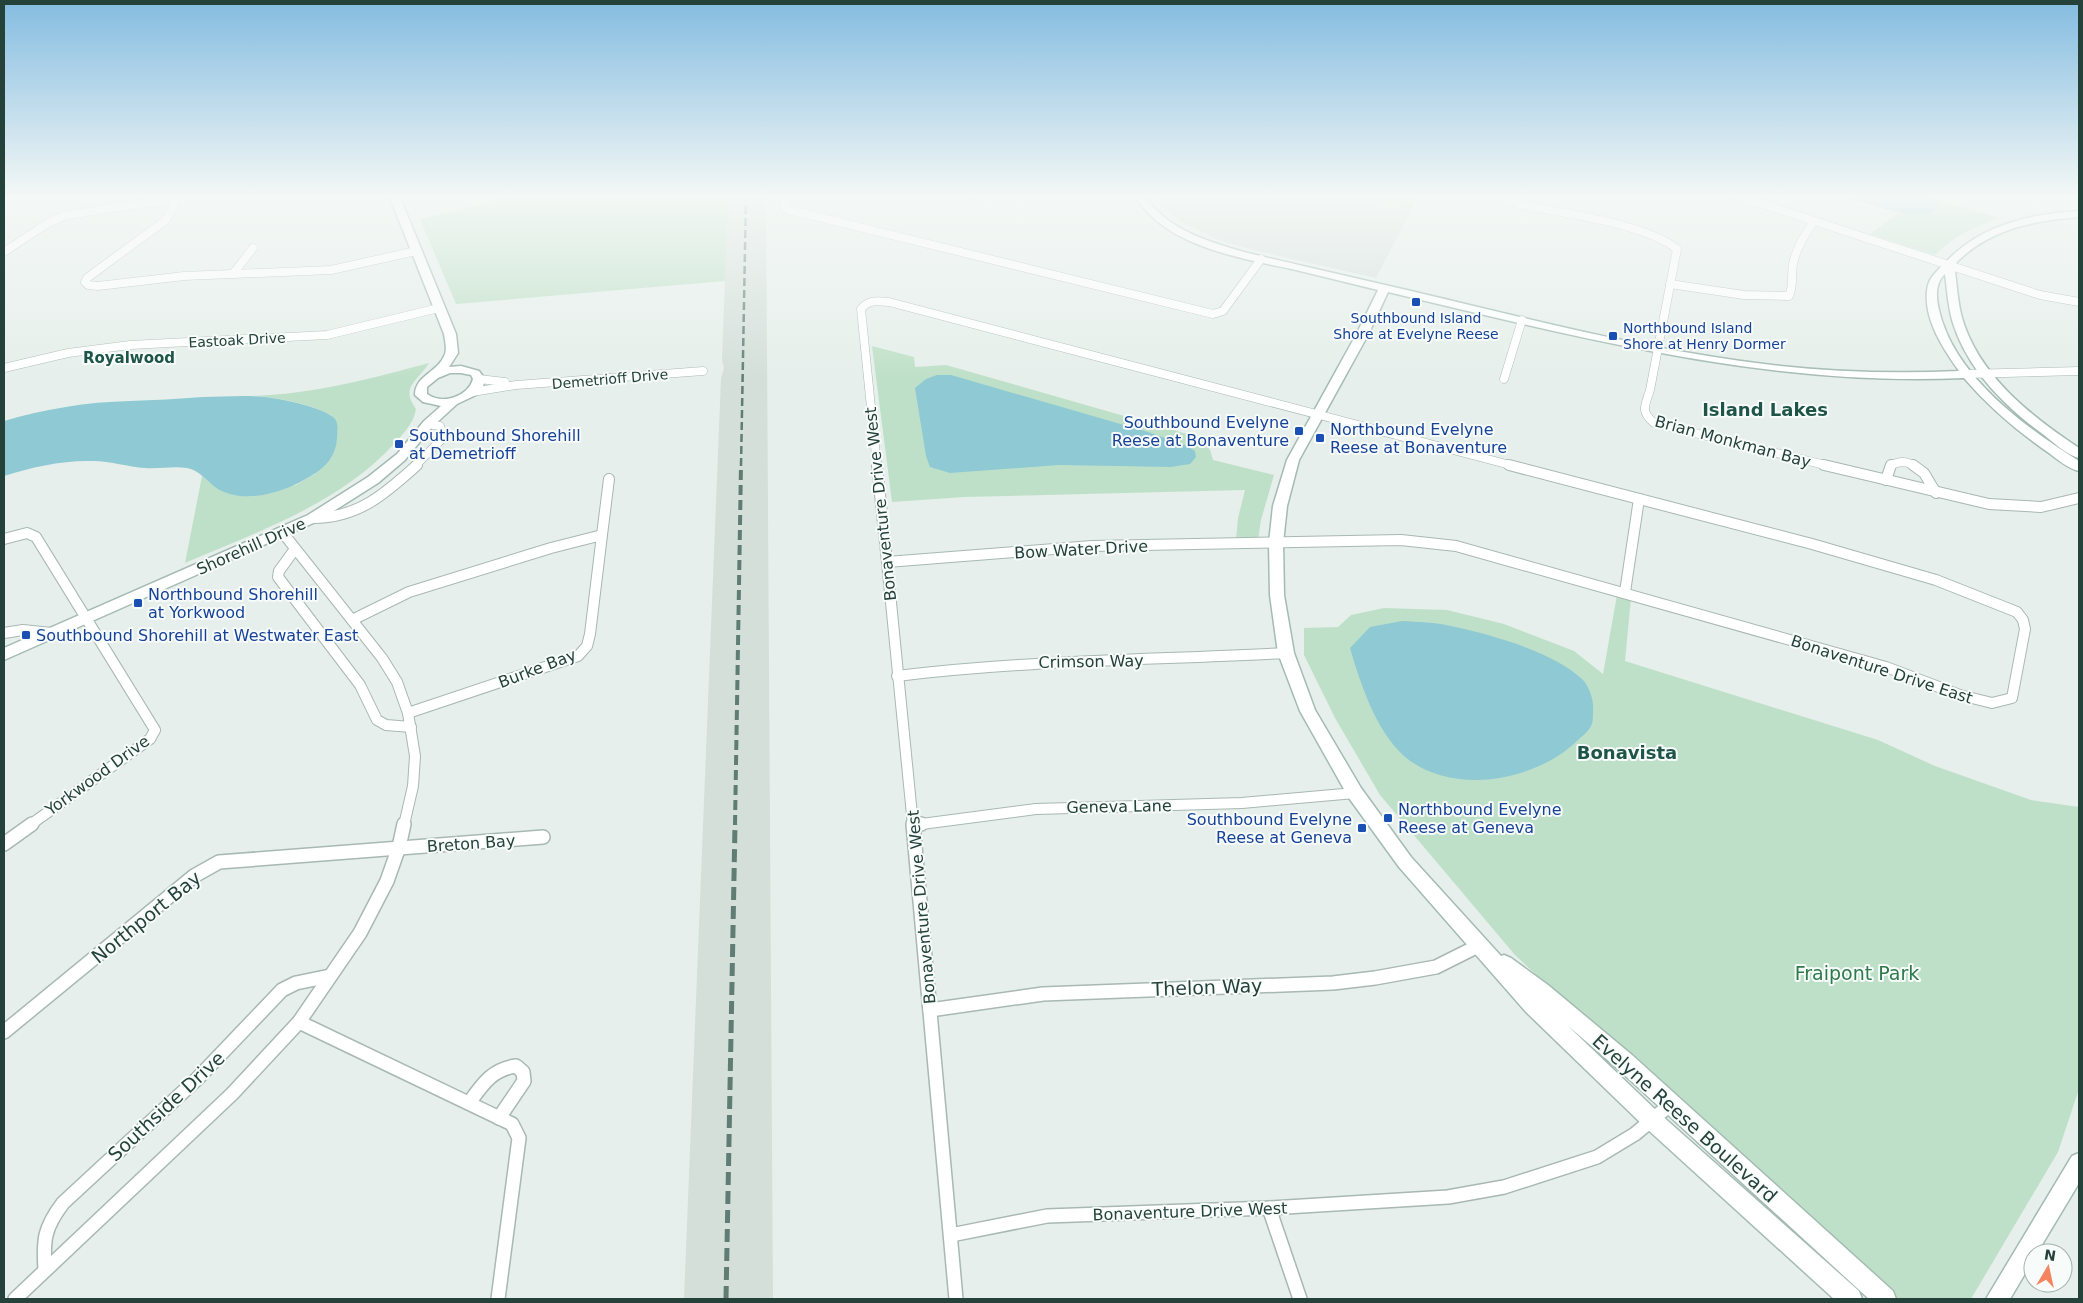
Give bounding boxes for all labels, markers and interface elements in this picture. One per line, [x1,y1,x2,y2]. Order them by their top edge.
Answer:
marker: Southbound Island Shore at Evelyne Reese [1410,296,1422,308]
place label: Southbound Island Shore at Evelyne Reese [1333,310,1499,342]
place label: Northbound Island Shore at Henry Dormer [1623,320,1786,352]
street label: Eastoak Drive [188,329,286,351]
marker: Northbound Island Shore at Henry Dormer [1607,330,1619,342]
district label: Royalwood [83,349,175,367]
street label: Demetrioff Drive [551,366,669,392]
district label: Island Lakes [1702,399,1828,420]
street label: Bonaventure Drive West [861,406,900,602]
street label: Brian Monkman Bay [1653,411,1813,471]
place label: Southbound Evelyne Reese at Bonaventure [1112,413,1289,450]
place label: Northbound Evelyne Reese at Bonaventure [1330,420,1507,457]
marker: Southbound Evelyne Reese at Bonaventure [1293,425,1305,437]
place label: Southbound Shorehill at Demetrioff [409,426,581,463]
marker: Northbound Evelyne Reese at Bonaventure [1314,432,1326,444]
marker: Southbound Shorehill at Demetrioff [393,438,405,450]
street label: Shorehill Drive [194,514,309,579]
street label: Bow Water Drive [1014,537,1148,562]
place label: Northbound Shorehill at Yorkwood [148,585,318,622]
marker: Northbound Shorehill at Yorkwood [132,597,144,609]
place label: Southbound Shorehill at Westwater East [36,626,358,645]
marker: Southbound Shorehill at Westwater East [20,629,32,641]
street label: Bonaventure Drive East [1789,631,1975,708]
street label: Burke Bay [496,645,579,692]
street label: Crimson Way [1038,651,1144,672]
street label: Yorkwood Drive [41,731,153,820]
district label: Bonavista [1577,742,1677,763]
street label: Geneva Lane [1066,796,1172,817]
place label: Northbound Evelyne Reese at Geneva [1398,800,1562,837]
street label: Bonaventure Drive West [904,809,939,1005]
place label: Southbound Evelyne Reese at Geneva [1187,810,1352,847]
marker: Northbound Evelyne Reese at Geneva [1382,812,1394,824]
marker: Southbound Evelyne Reese at Geneva [1356,822,1368,834]
street label: Breton Bay [426,831,516,856]
street label: Northport Bay [87,866,205,968]
park label: Fraipont Park [1795,962,1919,984]
street label: Thelon Way [1150,974,1263,1000]
street label: Evelyne Reese Boulevard [1588,1029,1782,1207]
street label: Southside Drive [103,1047,229,1165]
street label: Bonaventure Drive West [1092,1199,1288,1224]
north arrow [2023,1243,2073,1293]
text: N [2043,1246,2057,1264]

